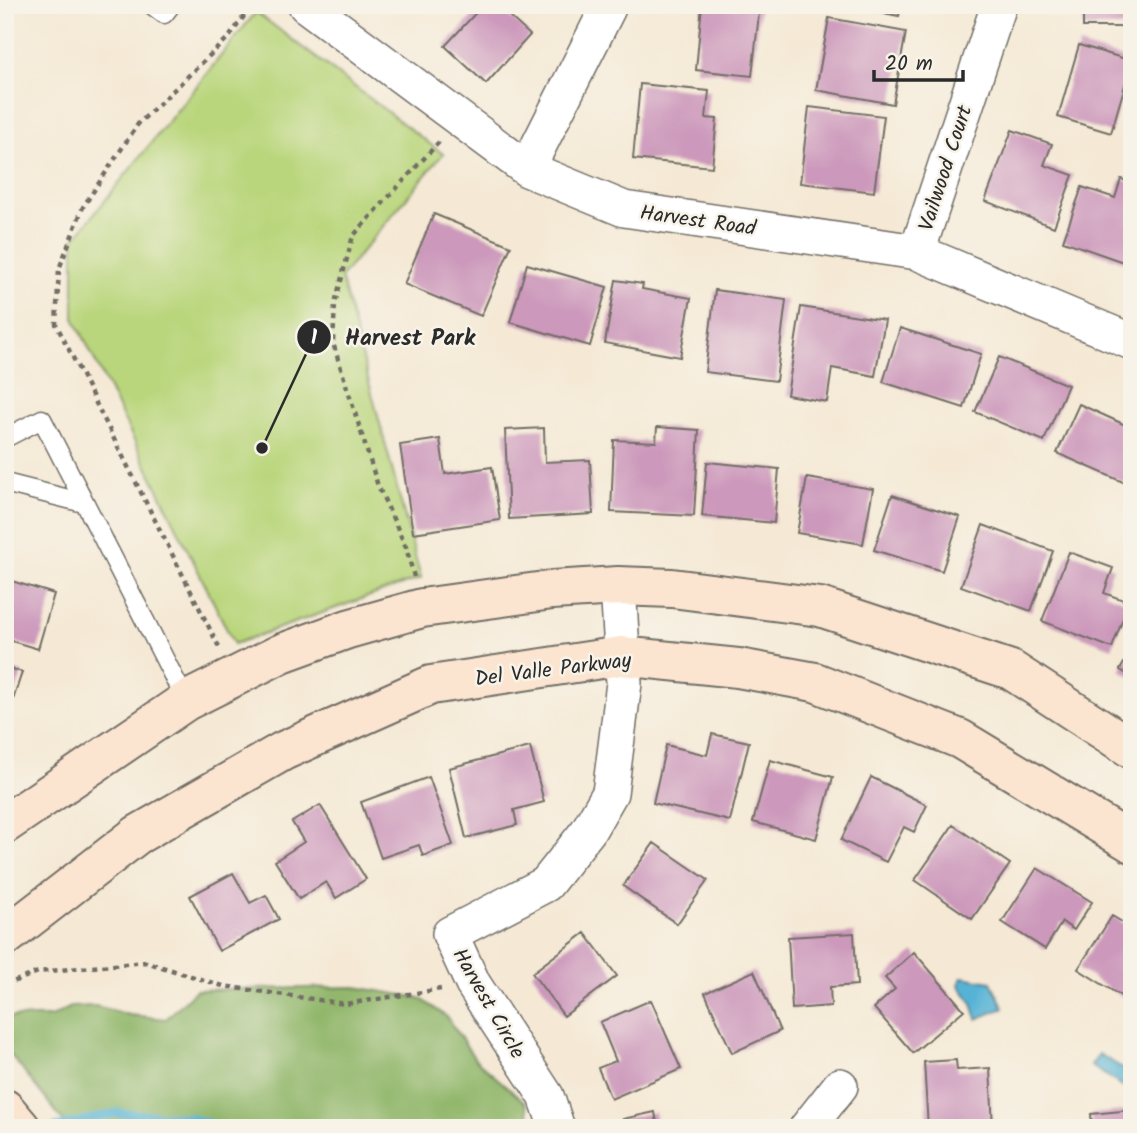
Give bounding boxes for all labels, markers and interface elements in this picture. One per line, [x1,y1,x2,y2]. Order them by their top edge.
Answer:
scale bar [874,38,964,82]
text: 20 m [885,48,933,81]
street label: Vailwood Court [911,100,983,236]
street label: Harvest Road [638,197,758,246]
callout: Harvest Park [296,315,489,359]
text: Harvest Park [345,321,476,357]
text: 1 [311,322,318,355]
street label: Del Valle Parkway [473,644,634,696]
street label: Harvest Circle [443,942,533,1066]

